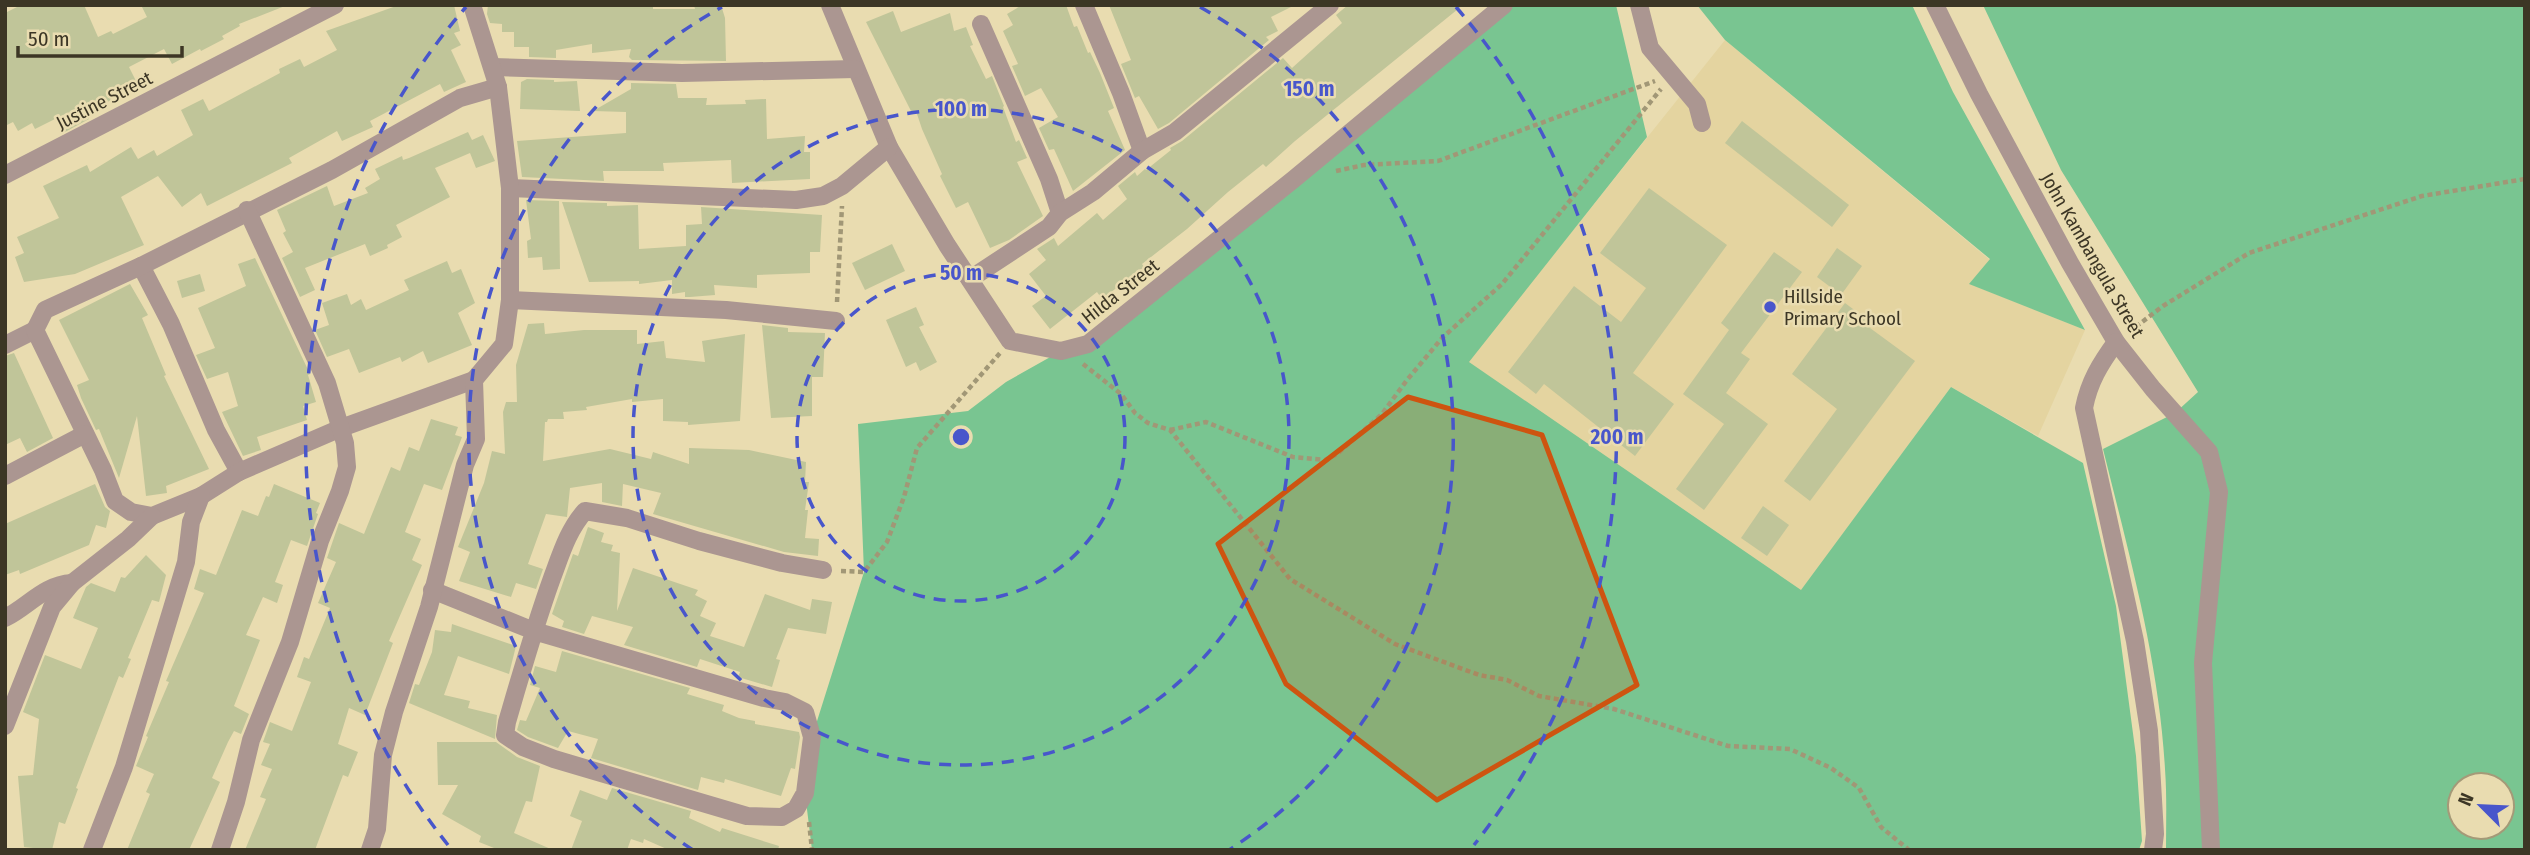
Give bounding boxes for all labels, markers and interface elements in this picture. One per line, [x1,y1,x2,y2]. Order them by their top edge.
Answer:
scale bar [18,14,182,58]
text: 50 m [28,26,70,52]
street label: Justine Street [52,66,157,134]
text: 150 m [1283,76,1335,102]
text: 100 m [935,96,987,122]
street label: John Kambangula Street [2036,169,2150,343]
street label: Hilda Street [1077,254,1164,329]
text: 50 m [940,260,982,286]
place label: Hillside Primary School [1784,285,1901,330]
marker: Hillside Primary School [1762,299,1778,315]
text: 200 m [1589,424,1644,450]
centre of rings [949,425,973,449]
north arrow [2446,771,2516,841]
text: N [2453,789,2479,809]

